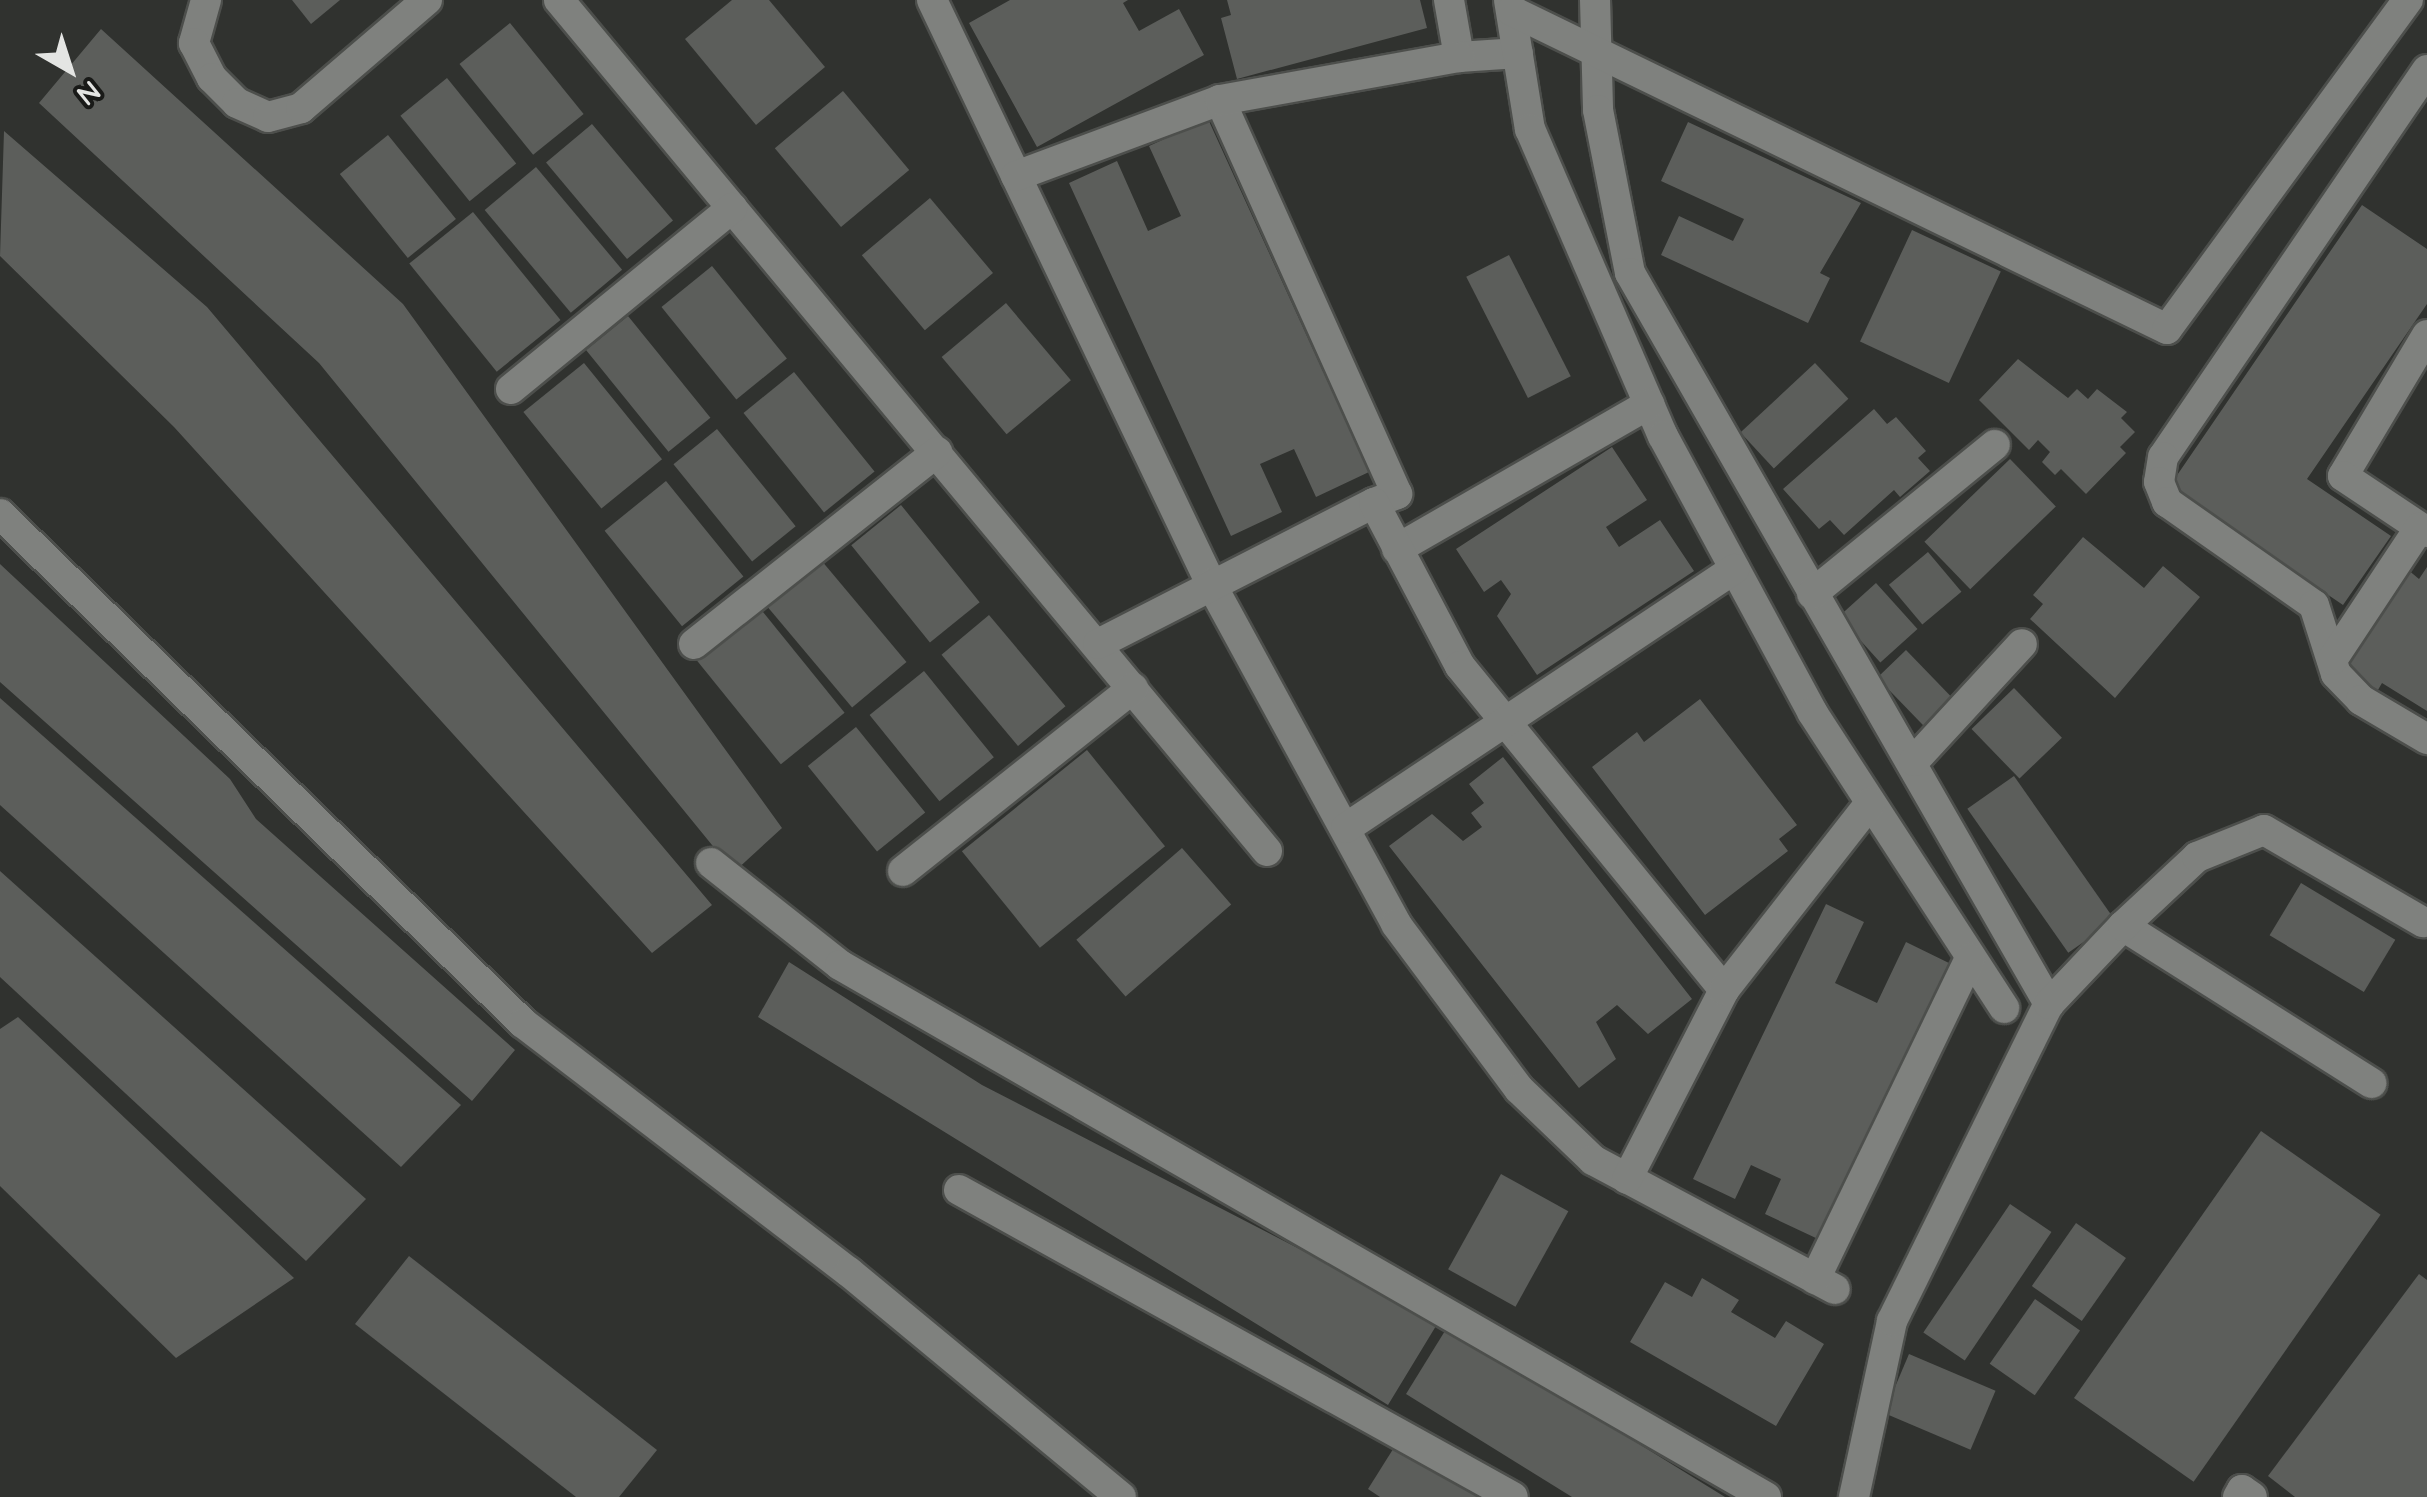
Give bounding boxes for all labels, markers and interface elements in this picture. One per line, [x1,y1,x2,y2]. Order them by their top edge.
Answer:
north arrow [20,20,120,120]
text: N [70,74,108,114]

